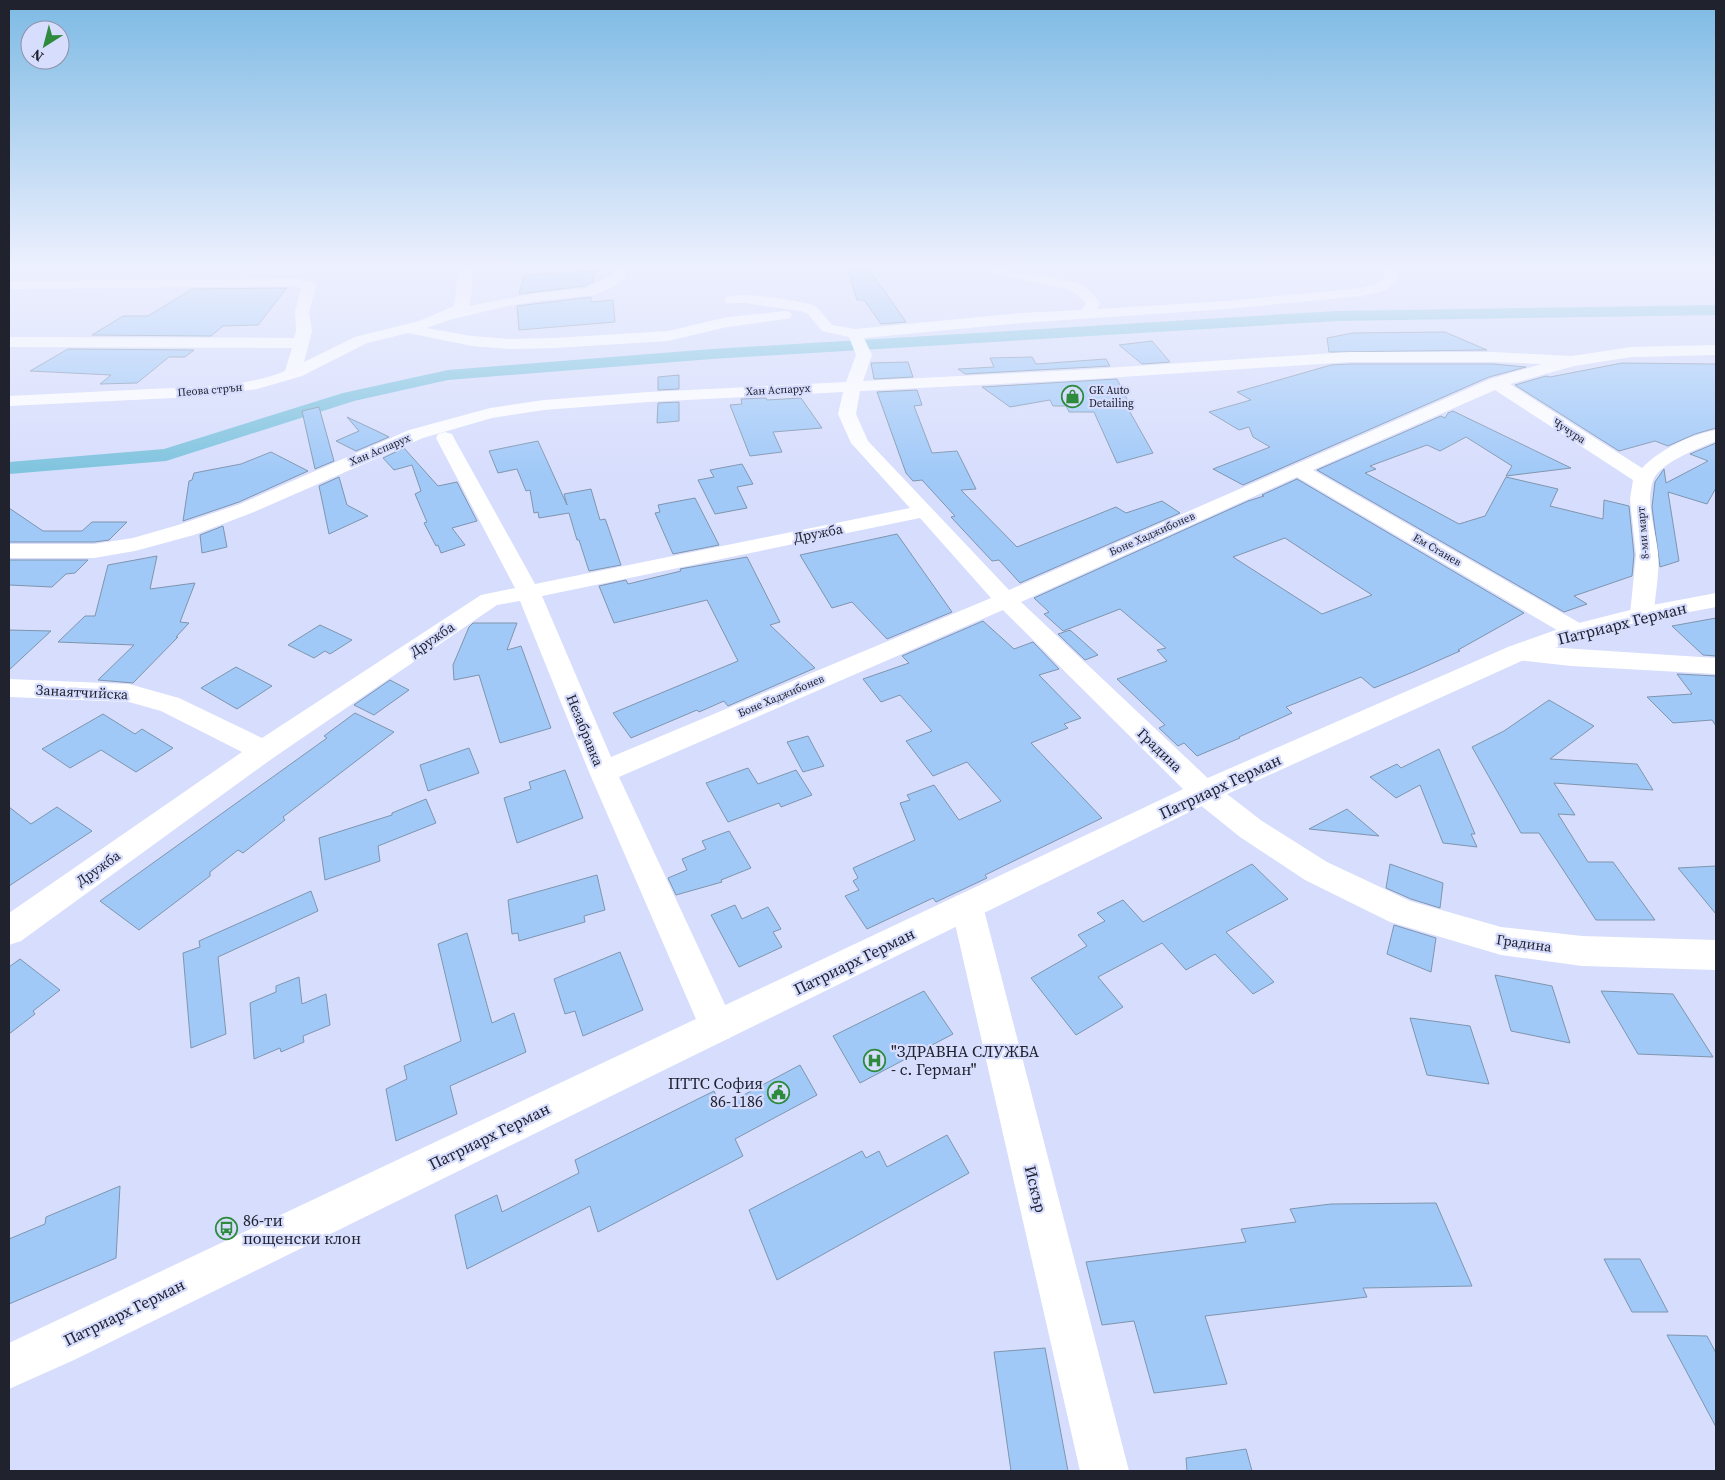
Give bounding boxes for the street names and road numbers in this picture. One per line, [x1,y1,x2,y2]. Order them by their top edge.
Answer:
street label: Пеова стрън [177,380,243,400]
street label: Хан Аспарух [745,381,811,399]
street label: Чучура [1550,415,1589,447]
street label: Хан Аспарух [347,430,413,470]
street label: 8-ми март [1633,506,1653,560]
street label: Боне Хаджибонев [1107,508,1198,560]
street label: Дружба [792,518,845,548]
street label: Ем Станев [1410,530,1464,570]
street label: Патриарх Герман [1555,596,1689,650]
street label: Дружба [406,616,459,661]
street label: Боне Хаджибонев [736,671,827,721]
street label: Занаятчийска [35,680,130,704]
street label: Незабравка [562,691,609,770]
street label: Градина [1133,724,1188,777]
street label: Патриарх Герман [1155,748,1285,824]
street label: Дружба [72,845,125,891]
street label: Патриарх Герман [790,922,918,1000]
street label: Градина [1495,929,1554,957]
street label: Патриарх Герман [425,1097,553,1175]
street label: Искър [1020,1163,1052,1215]
street label: Патриарх Герман [60,1273,188,1351]

